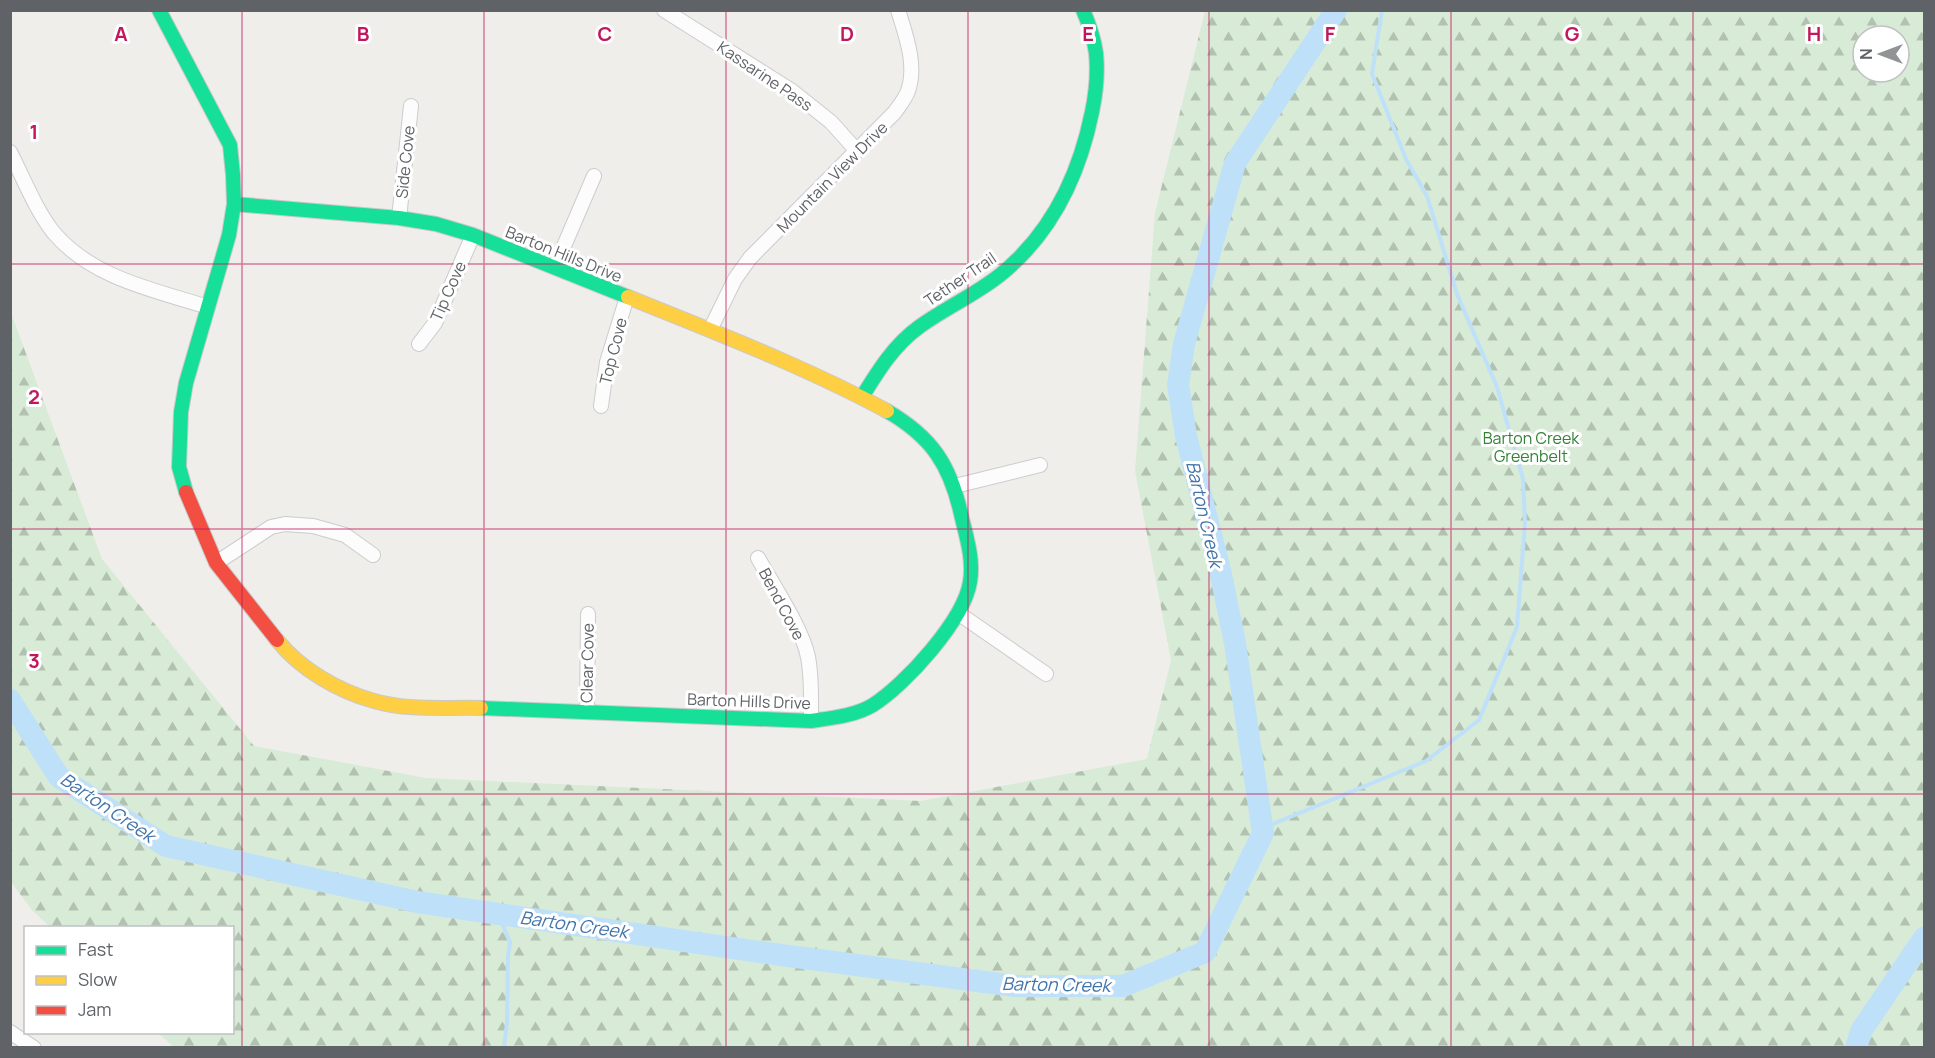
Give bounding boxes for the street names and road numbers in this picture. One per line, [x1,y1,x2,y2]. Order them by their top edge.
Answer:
street label: Kassarine Pass [713,36,817,116]
street label: Mountain View Drive [772,117,892,237]
street label: Side Cove [390,124,420,200]
street label: Barton Hills Drive [502,221,626,287]
street label: Tether Trail [920,247,1000,311]
street label: Tip Cove [425,257,471,325]
street label: Top Cove [594,315,632,387]
street label: Bend Cove [754,564,810,644]
street label: Clear Cove [575,623,599,703]
street label: Barton Hills Drive [687,688,811,714]

